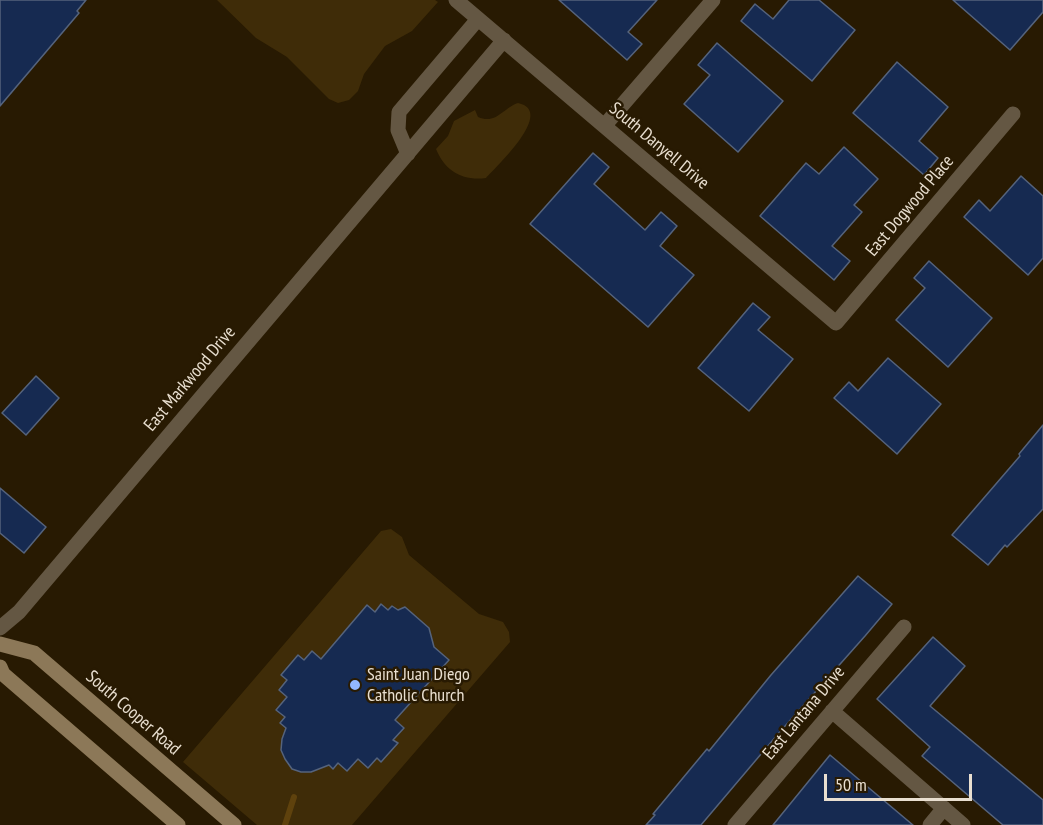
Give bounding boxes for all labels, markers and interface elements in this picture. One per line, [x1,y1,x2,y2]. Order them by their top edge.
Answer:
street label: South Danyell Drive [605,98,713,194]
street label: East Dogwood Place [861,151,959,261]
street label: East Markwood Drive [140,322,240,436]
street label: East Lantana Drive [758,662,850,764]
place label: Saint Juan Diego Catholic Church [367,664,470,706]
street label: South Cooper Road [81,666,185,760]
marker: Saint Juan Diego Catholic Church [348,678,362,692]
scale bar [827,762,976,800]
text: 50 m [835,773,867,796]

